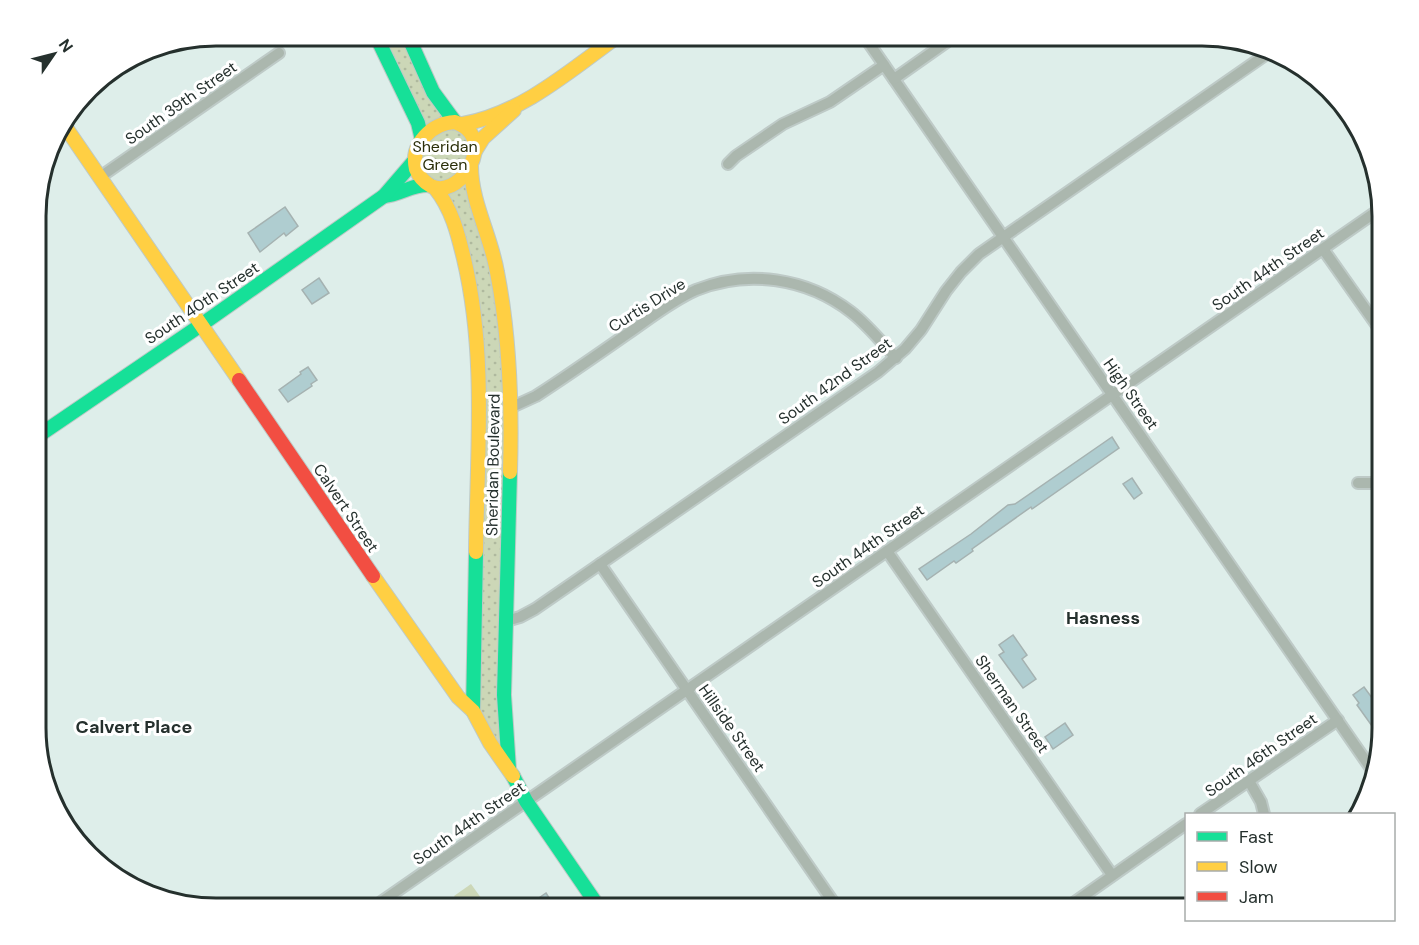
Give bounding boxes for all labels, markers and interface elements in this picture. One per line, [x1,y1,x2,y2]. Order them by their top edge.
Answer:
north arrow [24,24,84,84]
text: N [54,35,78,56]
street label: South 39th Street [121,57,241,149]
park label: Sheridan Green [412,136,478,175]
street label: South 44th Street [1208,222,1328,316]
street label: South 40th Street [141,257,263,349]
street label: Curtis Drive [605,273,689,337]
street label: South 42nd Street [774,333,896,429]
street label: High Street [1099,354,1163,434]
street label: Sheridan Boulevard [481,394,505,536]
street label: Calvert Street [309,460,383,556]
street label: South 44th Street [808,499,928,593]
district label: Hasness [1066,606,1140,630]
street label: Sherman Street [970,651,1054,757]
street label: Hillside Street [694,680,770,776]
street label: South 46th Street [1201,708,1321,802]
district label: Calvert Place [76,715,193,739]
street label: South 44th Street [409,776,529,870]
legend [1185,813,1395,921]
text: Fast [1239,825,1274,849]
text: Slow [1239,855,1278,879]
text: Jam [1239,885,1274,909]

